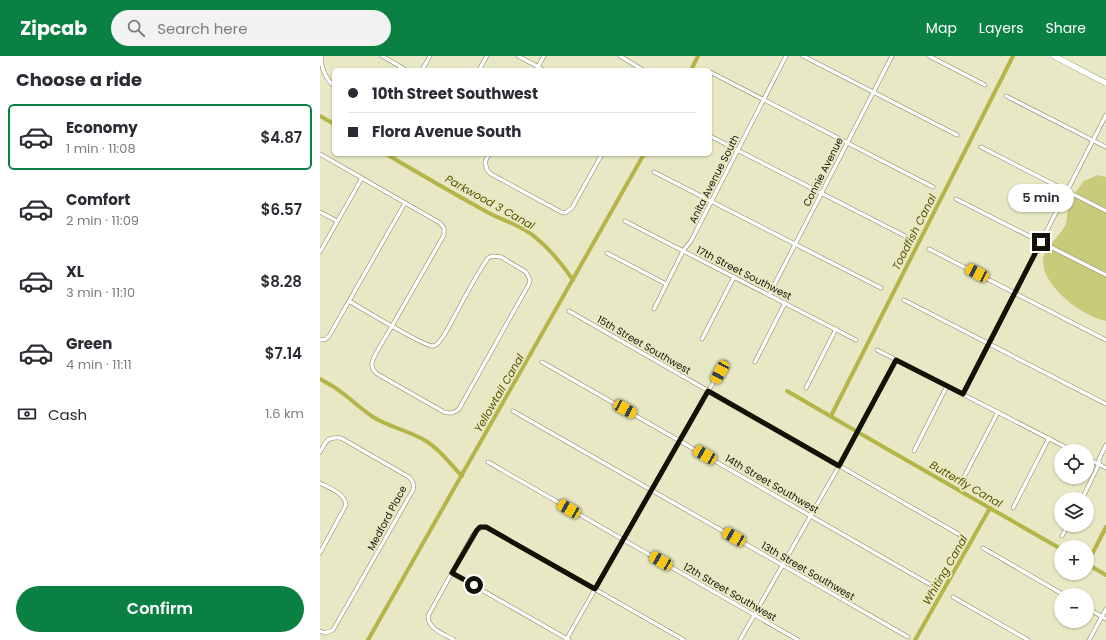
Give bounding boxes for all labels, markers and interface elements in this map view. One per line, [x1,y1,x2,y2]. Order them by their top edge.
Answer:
search box [111,10,391,46]
text: Zipcab [20,15,87,42]
icon: search [125,17,147,39]
text: Search here [157,18,248,39]
text: Map [926,18,957,38]
text: Layers [979,18,1023,38]
text: Share [1045,18,1086,38]
text: Choose a ride [16,67,142,92]
text: 10th Street Southwest [372,83,538,104]
text: Economy [66,117,138,138]
icon: car [18,119,54,155]
text: Flora Avenue South [372,121,521,142]
text: $4.87 [261,127,302,148]
street label: Anita Avenue South [685,132,743,226]
street label: Connie Avenue [799,135,847,209]
text: 1 min · 11:08 [66,139,136,158]
water label: Parkwood 3 Canal [442,171,538,233]
callout: 5 min [1008,184,1074,212]
text: 5 min [1022,188,1060,207]
text: Comfort [66,189,130,210]
icon: car [18,191,54,227]
water label: Toadfish Canal [888,191,940,273]
text: $6.57 [261,199,302,220]
text: 2 min · 11:09 [66,211,139,230]
route end [1032,233,1050,251]
street label: 17th Street Southwest [694,242,795,304]
text: XL [66,261,84,282]
car [964,262,990,284]
icon: car [18,263,54,299]
text: $8.28 [260,271,302,292]
text: 3 min · 11:10 [66,283,135,302]
street label: 15th Street Southwest [594,312,694,378]
text: Green [66,333,112,354]
icon: car [18,335,54,371]
text: $7.14 [265,343,302,364]
water label: Yellowtail Canal [470,351,528,435]
text: 4 min · 11:11 [66,355,132,374]
car [709,359,731,385]
car [612,398,638,420]
icon: cash [16,403,38,425]
text: Cash [48,404,87,425]
text: 1.6 km [265,404,304,423]
car [692,444,718,466]
map controls [1054,444,1094,628]
button: locate [1054,444,1094,484]
street label: 14th Street Southwest [722,451,822,517]
water label: Butterfly Canal [927,457,1006,511]
street label: Medford Place [364,483,410,553]
button: layers [1054,492,1094,532]
car [556,498,582,520]
car [721,526,747,548]
water label: Whiting Canal [919,532,972,608]
street label: 13th Street Southwest [758,538,858,604]
button: + [1054,540,1094,580]
car [648,550,674,572]
street label: 12th Street Southwest [681,559,780,625]
route start [465,576,483,594]
button: Confirm [16,586,304,632]
button: − [1054,588,1094,628]

